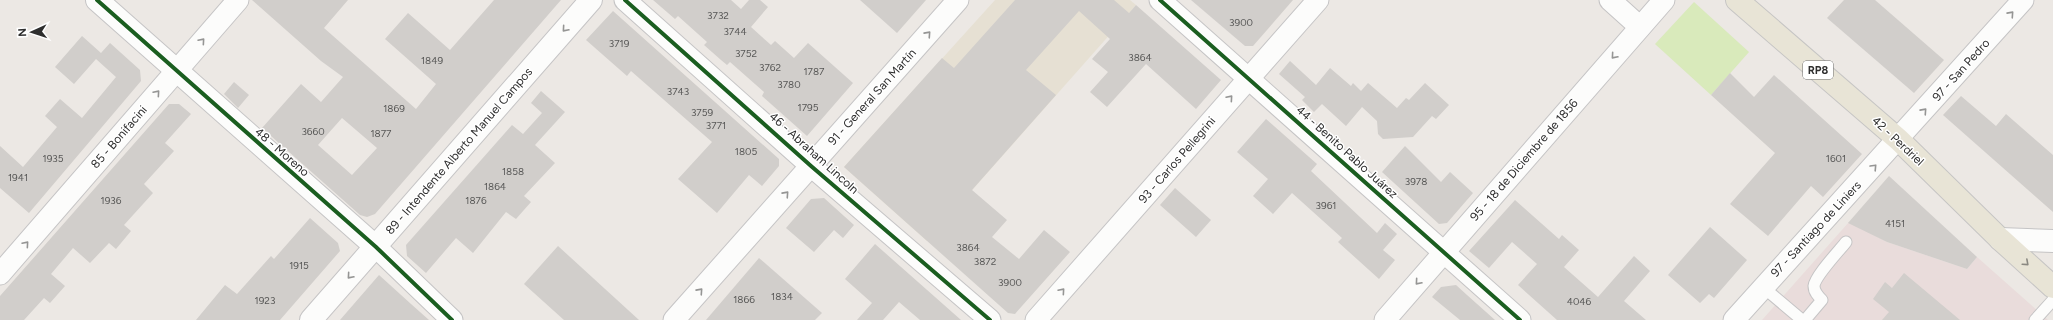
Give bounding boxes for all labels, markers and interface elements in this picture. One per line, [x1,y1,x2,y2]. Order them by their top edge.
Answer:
house number: 3732 [707,9,729,22]
one-way arrow [2006,11,2014,19]
north arrow [12,12,52,52]
house number: 3900 [1229,16,1253,29]
one-way arrow [563,25,570,32]
house number: 3744 [723,25,747,38]
text: N [16,28,29,37]
one-way arrow [924,31,931,38]
street label: 97 - San Pedro [1929,36,1993,104]
house number: 3719 [609,37,630,50]
one-way arrow [198,38,205,45]
street label: 91 - General San Martín [825,46,919,148]
house number: 3752 [735,47,757,60]
house number: 3864 [1128,51,1152,64]
one-way arrow [1612,51,1619,59]
house number: 1849 [421,54,443,67]
house number: 3762 [759,61,781,74]
road number: RP8 [1803,61,1833,79]
street label: 89 - Intendente Alberto Manuel Campos [383,64,536,237]
house number: 1787 [803,65,825,78]
house number: 3780 [777,78,801,91]
house number: 3743 [667,85,689,98]
one-way arrow [152,90,159,98]
one-way arrow [1226,95,1233,103]
street label: 95 - 18 de Diciembre de 1856 [1467,96,1581,224]
house number: 1795 [798,101,819,114]
house number: 1869 [383,102,405,115]
street label: 85 - Bonifacini [88,103,150,171]
street label: 44 - Benito Pablo Juárez [1293,103,1401,201]
house number: 3759 [691,106,713,119]
one-way arrow [1920,108,1927,116]
street label: 46 - Abraham Lincoln [767,109,862,197]
street label: 93 - Carlos Pellegrini [1136,114,1218,206]
street label: 42 - Perdriel [1869,114,1927,168]
house number: 3771 [706,119,726,132]
street label: 48 - Moreno [252,125,312,179]
house number: 3660 [301,125,325,138]
house number: 1877 [370,127,392,140]
house number: 1805 [735,145,757,158]
house number: 1935 [43,152,64,165]
house number: 1601 [1826,152,1846,165]
one-way arrow [1869,164,1876,172]
house number: 1858 [502,165,524,178]
house number: 1941 [8,171,28,184]
house number: 3978 [1405,175,1427,188]
street label: 97 - Santiago de Liniers [1768,178,1864,280]
house number: 1864 [484,180,506,193]
one-way arrow [782,191,789,198]
house number: 1936 [101,194,122,207]
house number: 1876 [465,194,487,207]
house number: 3961 [1316,199,1336,212]
house number: 4151 [1885,217,1905,230]
one-way arrow [21,241,28,249]
house number: 3864 [956,241,980,254]
house number: 3872 [974,255,996,268]
one-way arrow [2022,258,2029,265]
house number: 1915 [289,259,309,272]
one-way arrow [347,271,355,279]
house number: 3900 [998,276,1022,289]
one-way arrow [1415,277,1423,285]
one-way arrow [695,288,703,296]
one-way arrow [1057,288,1064,295]
house number: 1834 [771,290,793,303]
house number: 1866 [733,293,755,306]
house number: 1923 [255,294,275,307]
house number: 4046 [1567,295,1592,308]

